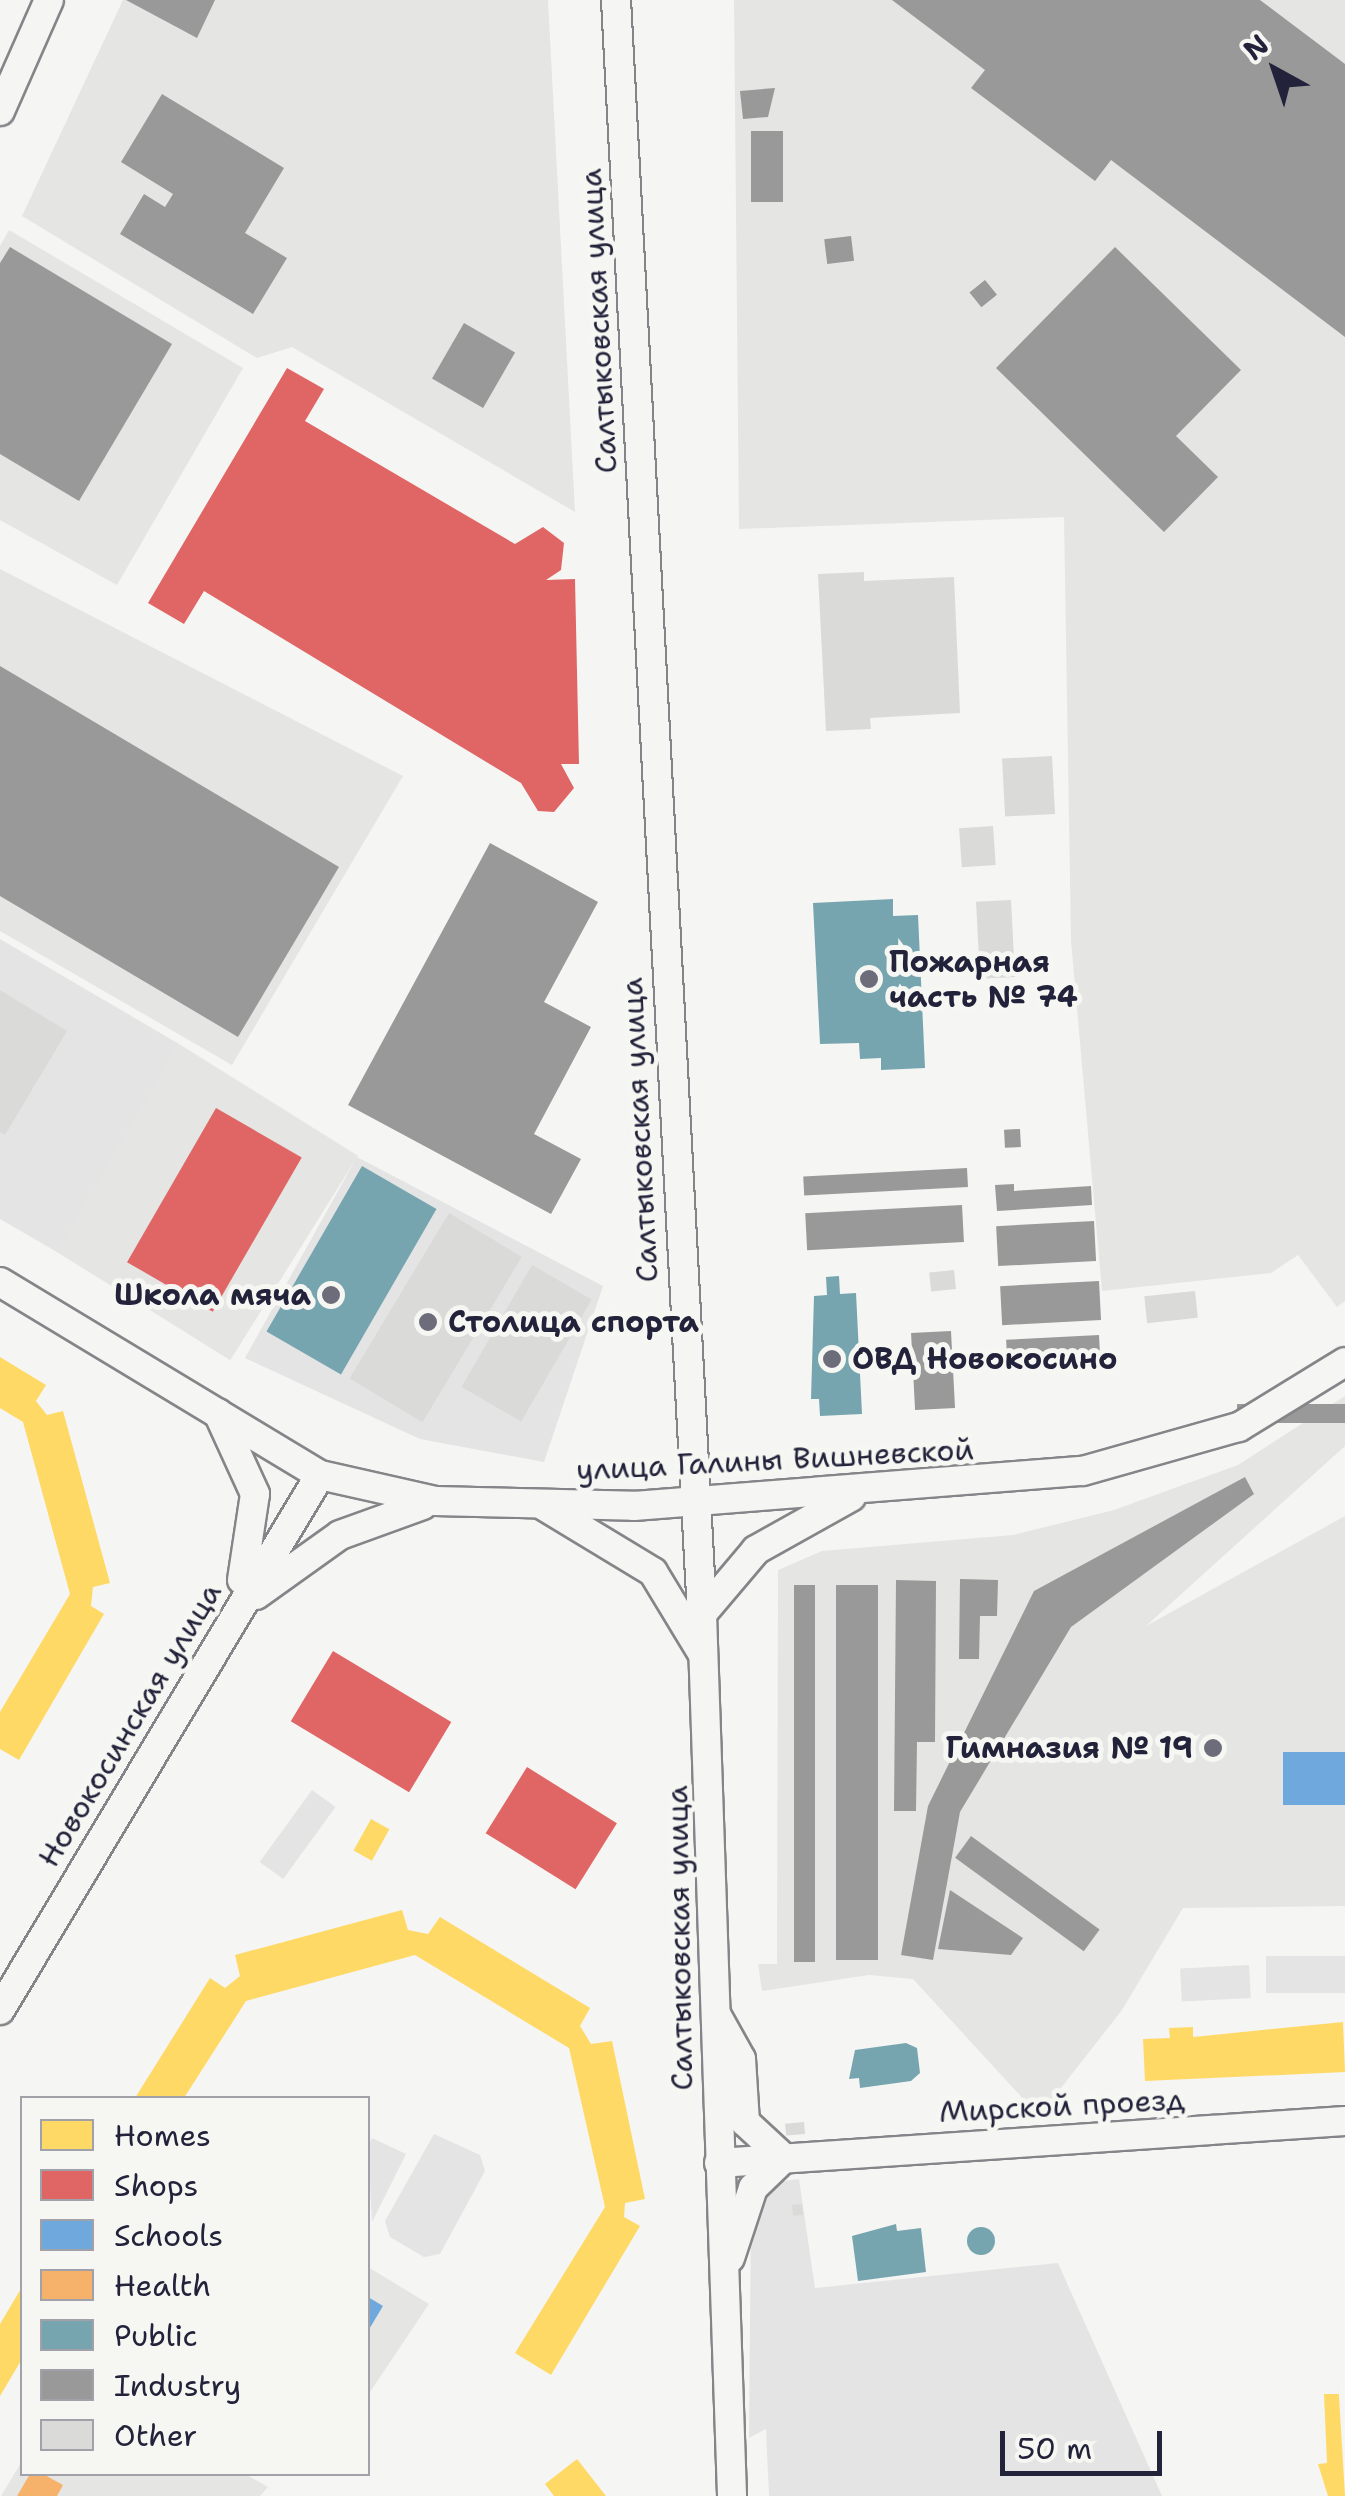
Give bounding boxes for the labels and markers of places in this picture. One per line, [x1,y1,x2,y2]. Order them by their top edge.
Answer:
place label: Пожарная часть № 74 [889,944,1078,1014]
marker: Пожарная часть № 74 [858,968,880,990]
place label: Школа мяча [114,1277,311,1313]
marker: Школа мяча [320,1284,342,1306]
place label: Столица спорта [448,1304,699,1340]
marker: Столица спорта [417,1311,439,1333]
place label: ОВД Новокосино [852,1341,1117,1377]
marker: ОВД Новокосино [821,1348,843,1370]
place label: Гимназия № 19 [945,1730,1193,1766]
marker: Гимназия № 19 [1202,1737,1224,1759]

